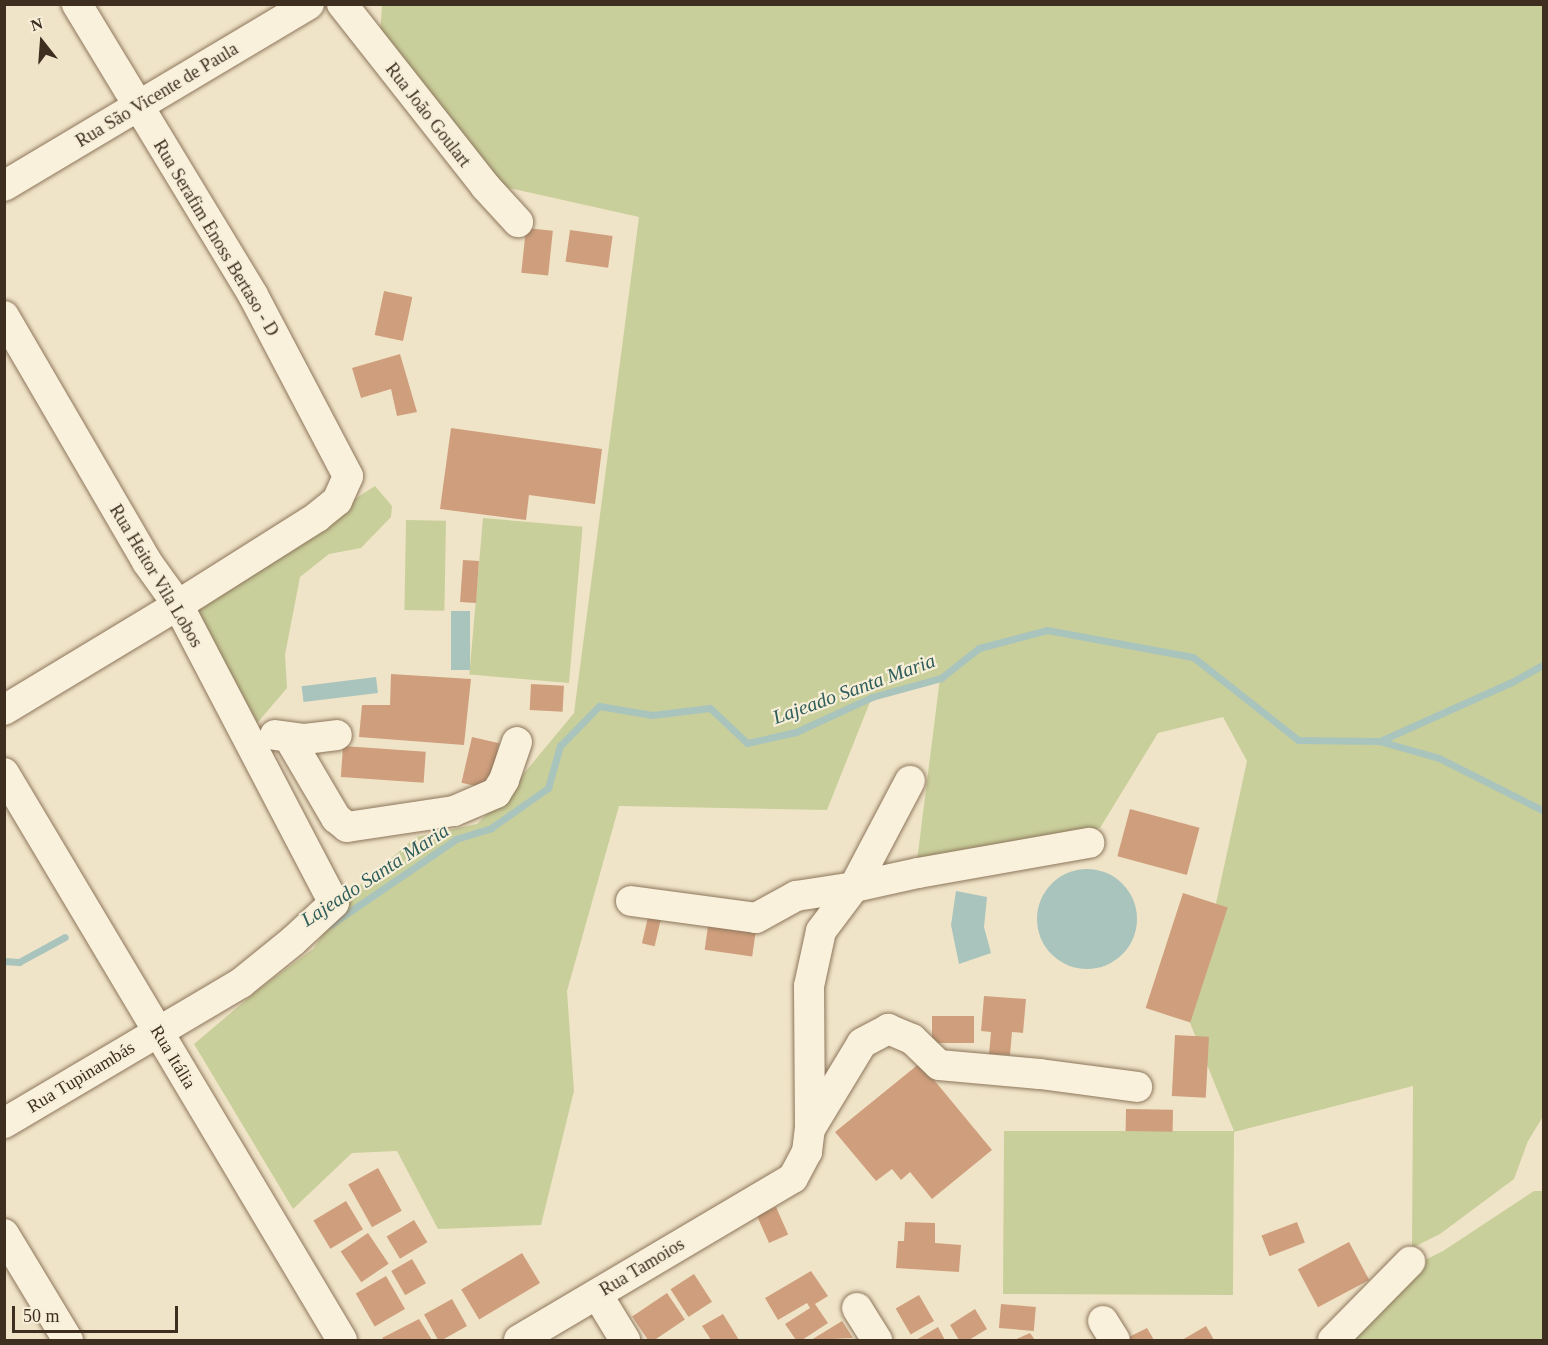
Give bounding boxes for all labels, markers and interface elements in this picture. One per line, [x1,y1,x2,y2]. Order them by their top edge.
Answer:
north arrow [12,12,72,72]
text: N [29,14,45,34]
street label: Rua São Vicente de Paula [72,38,242,152]
street label: Rua João Goulart [381,59,475,171]
street label: Rua Serafim Enoss Bertaso - D [149,136,283,340]
street label: Rua Heitor Vila Lobos [105,500,207,652]
water label: Lajeado Santa Maria [769,648,939,730]
water label: Lajeado Santa Maria [297,818,453,932]
street label: Rua Itália [146,1021,200,1093]
street label: Rua Tupinambás [23,1036,139,1118]
street label: Rua Tamoios [596,1233,688,1301]
scale bar [15,1294,182,1332]
text: 50 m [23,1306,60,1326]

